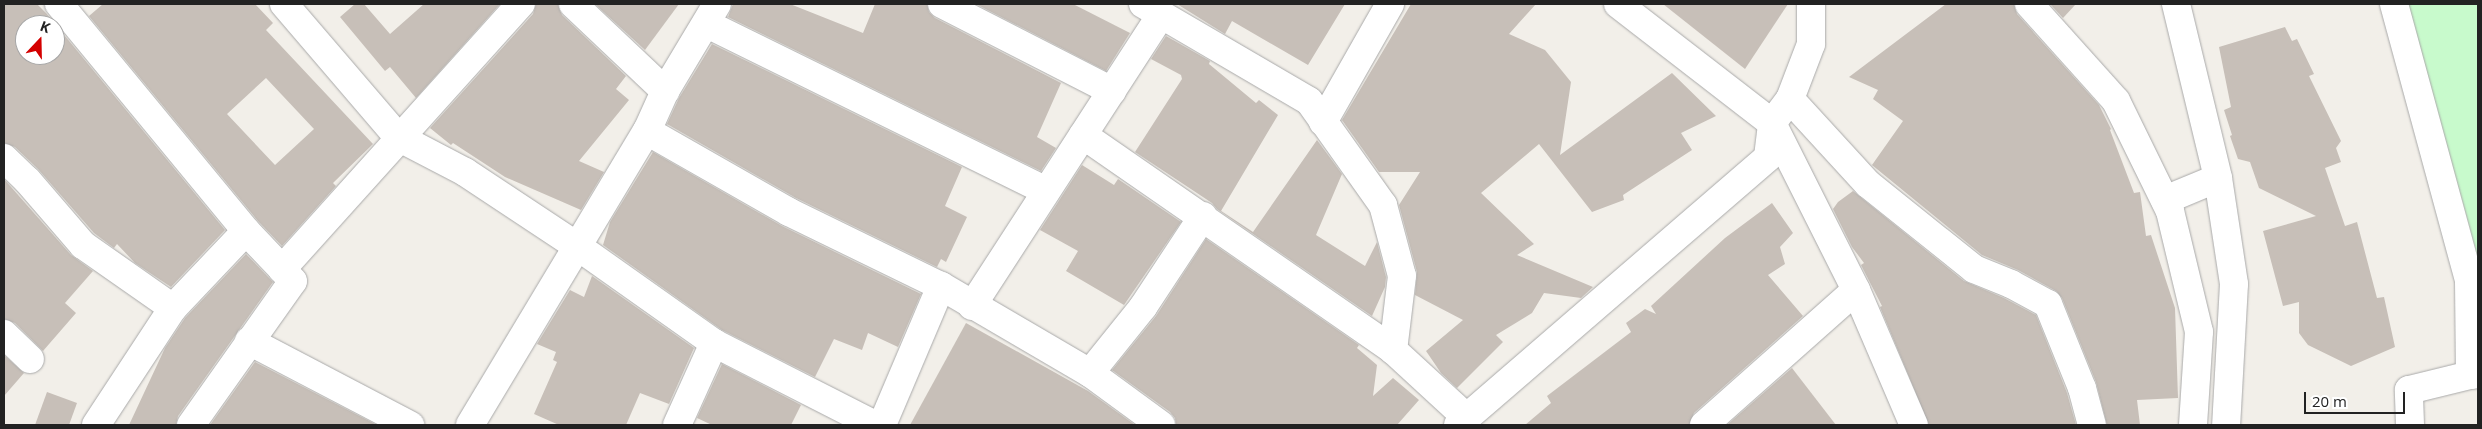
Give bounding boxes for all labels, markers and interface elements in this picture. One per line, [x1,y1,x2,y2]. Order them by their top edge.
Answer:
north arrow [15,15,65,65]
text: K [37,16,53,37]
scale bar [2307,382,2408,414]
text: 20 m [2312,391,2347,411]

